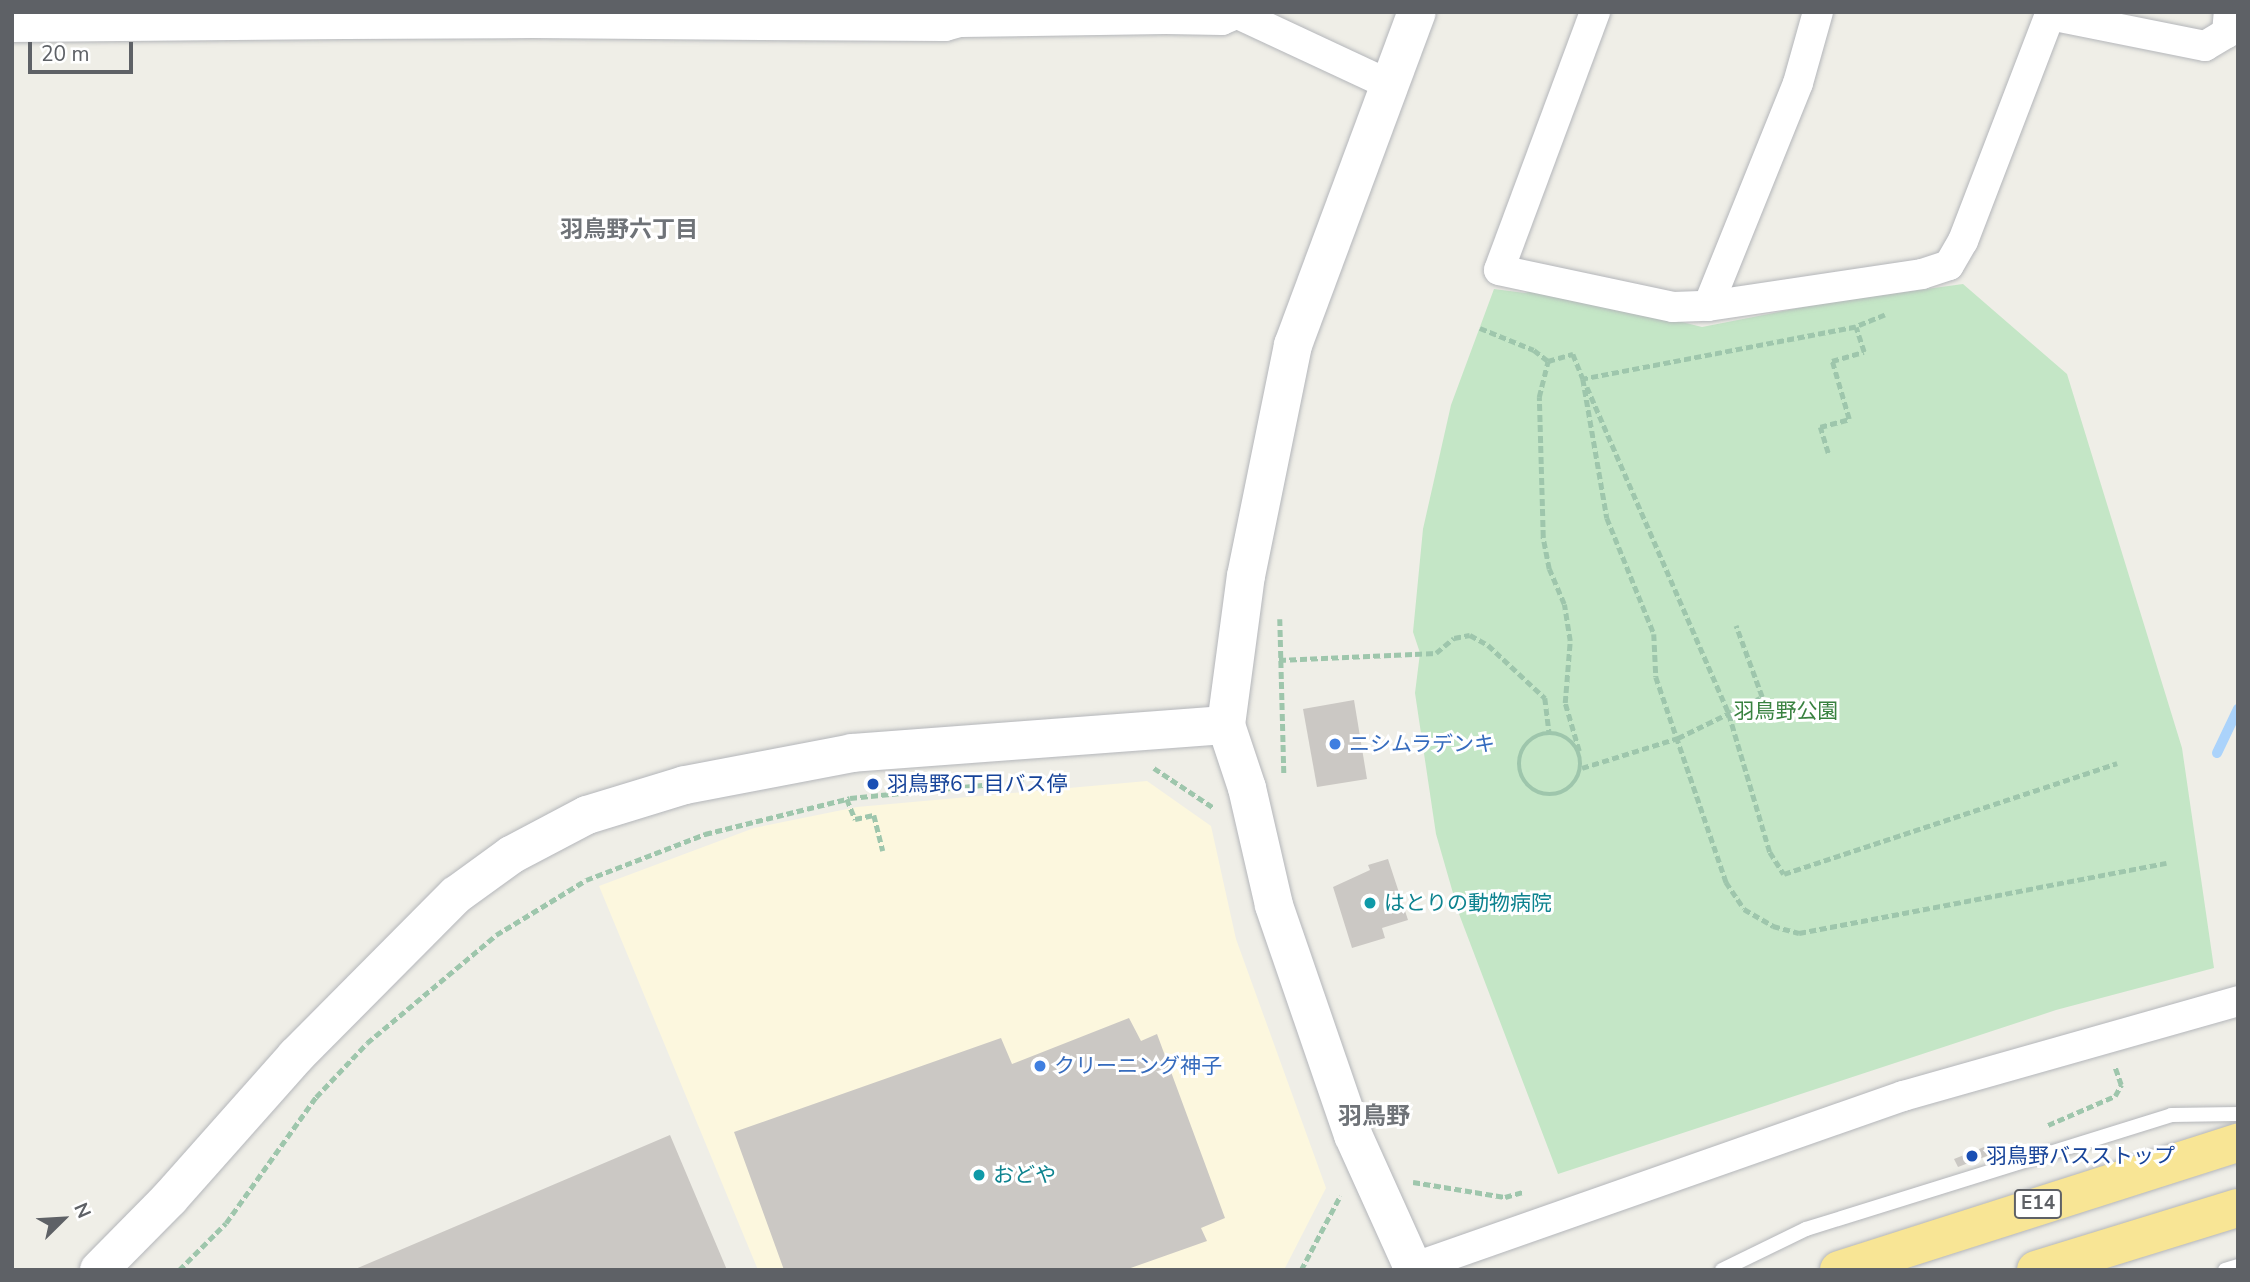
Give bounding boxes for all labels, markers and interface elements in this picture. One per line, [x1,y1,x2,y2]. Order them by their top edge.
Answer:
scale bar [32,28,136,72]
text: 20 m [41,40,90,68]
district label: 羽鳥野六丁目 [560,216,698,244]
park label: 羽鳥野公園 [1734,698,1838,724]
place label: ニシムラデンキ [1349,731,1496,757]
marker: ニシムラデンキ [1327,736,1343,752]
place label: 羽鳥野6丁目バス停 [887,771,1068,797]
marker: 羽鳥野6丁目バス停 [865,776,881,792]
place label: はとりの動物病院 [1384,890,1552,916]
marker: はとりの動物病院 [1362,895,1378,911]
place label: クリーニング神子 [1054,1053,1222,1079]
marker: クリーニング神子 [1032,1058,1048,1074]
district label: 羽鳥野 [1338,1103,1410,1131]
place label: 羽鳥野バスストップ [1986,1143,2175,1169]
marker: 羽鳥野バスストップ [1964,1148,1980,1164]
place label: おどや [993,1162,1056,1188]
marker: おどや [971,1167,987,1183]
north arrow [28,1184,98,1254]
road number: E14 [2014,1188,2062,1220]
text: N [67,1199,97,1222]

